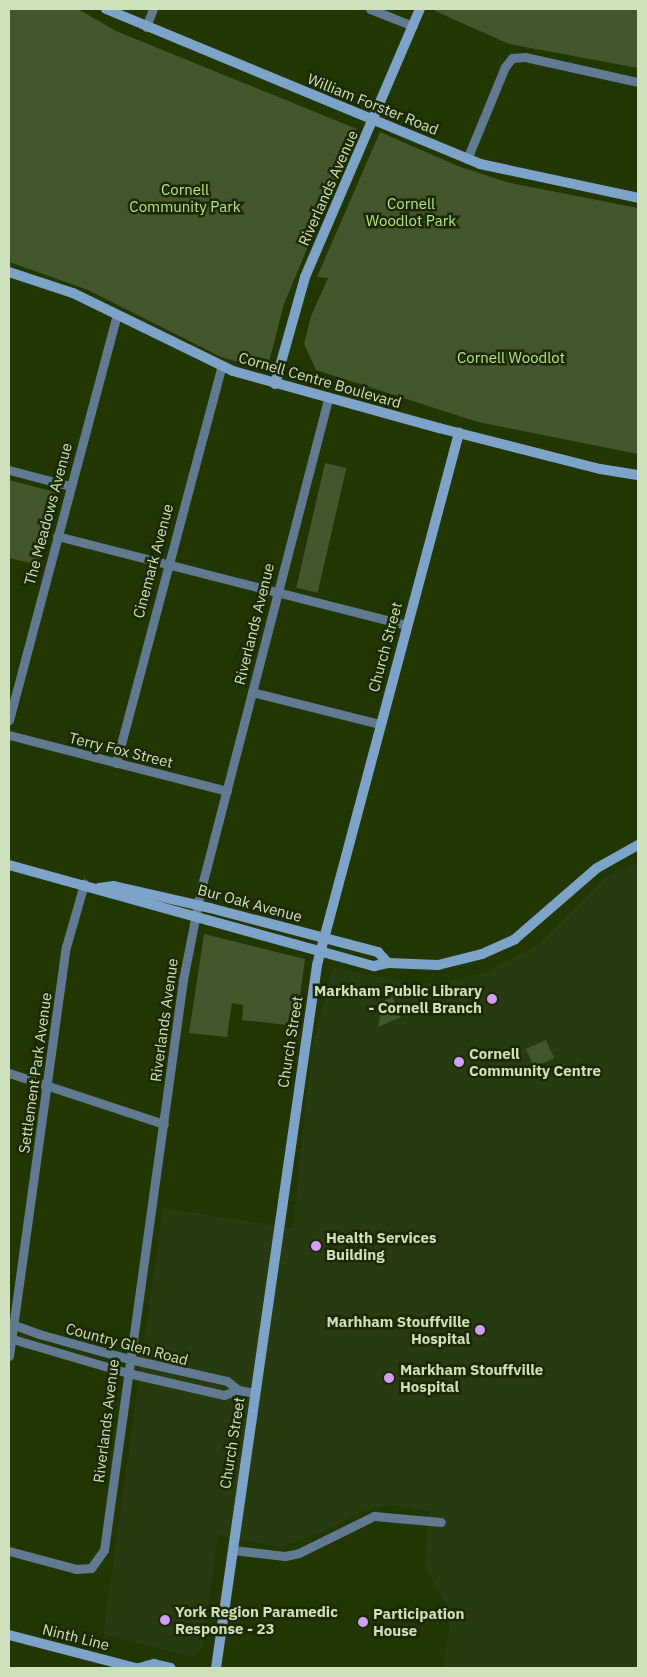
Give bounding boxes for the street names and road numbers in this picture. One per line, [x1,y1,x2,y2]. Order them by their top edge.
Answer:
street label: William Forster Road [305,69,441,139]
street label: Riverlands Avenue [294,127,362,249]
street label: Cornell Centre Boulevard [237,348,403,412]
street label: The Meadows Avenue [20,441,76,587]
street label: Cinemark Avenue [129,502,177,620]
street label: Riverlands Avenue [230,561,278,687]
street label: Church Street [364,600,406,694]
street label: Terry Fox Street [67,728,175,772]
street label: Bur Oak Avenue [196,880,304,926]
street label: Riverlands Avenue [146,957,182,1083]
street label: Settlement Park Avenue [15,991,55,1155]
street label: Church Street [274,995,306,1089]
street label: Country Glen Road [64,1319,190,1369]
street label: Riverlands Avenue [89,1358,123,1484]
street label: Church Street [216,1396,248,1490]
street label: Ninth Line [41,1620,111,1654]

